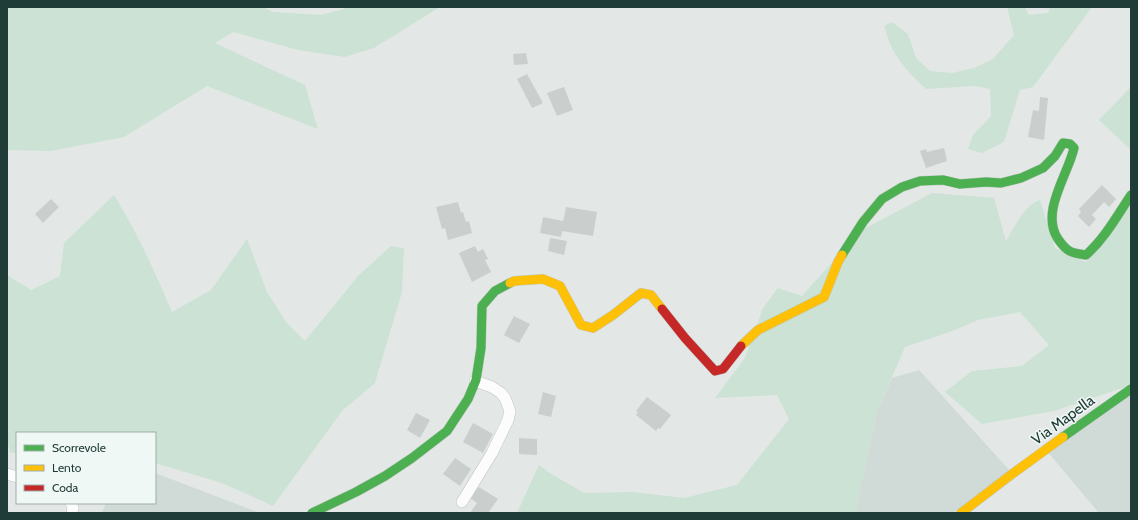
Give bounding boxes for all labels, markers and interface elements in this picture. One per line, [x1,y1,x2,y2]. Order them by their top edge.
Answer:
street label: Via Mapella [1028,391,1099,449]
legend [16,432,156,504]
text: Scorrevole [52,440,106,455]
text: Lento [52,460,82,475]
text: Coda [52,480,78,495]

